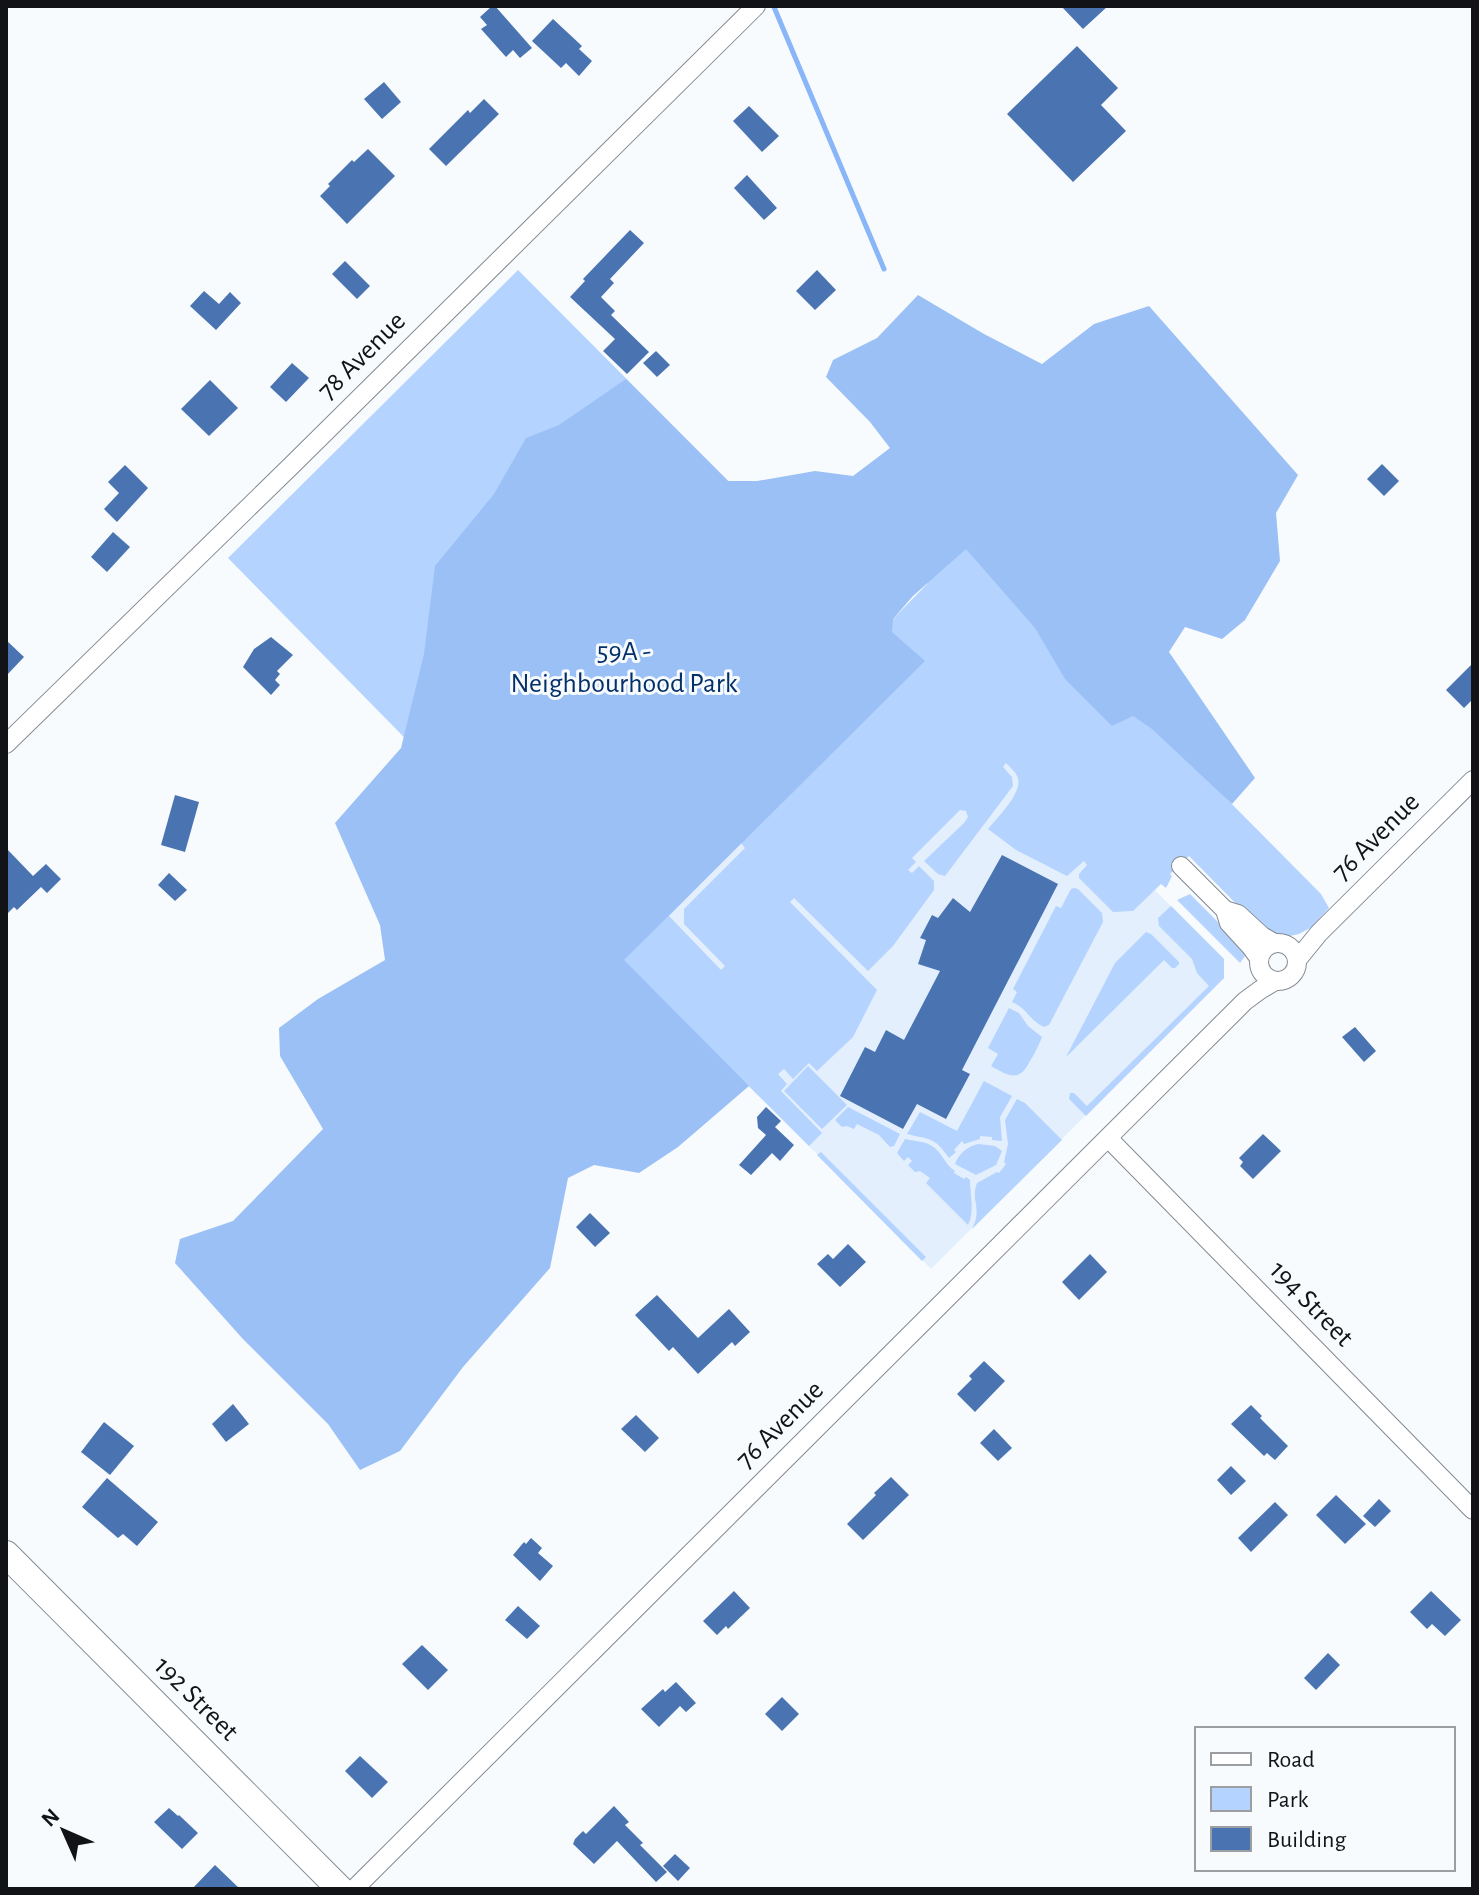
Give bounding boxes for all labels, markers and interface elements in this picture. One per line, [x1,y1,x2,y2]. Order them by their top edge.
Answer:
street label: 78 Avenue [313,307,411,405]
park label: 59A - Neighbourhood Park [510,638,738,698]
street label: 76 Avenue [1327,788,1425,886]
street label: 194 Street [1264,1256,1358,1352]
street label: 76 Avenue [731,1376,829,1474]
street label: 192 Street [149,1652,243,1746]
legend [1195,1727,1455,1871]
text: Road [1267,1748,1315,1772]
text: Park [1267,1788,1308,1812]
north arrow [24,1791,104,1871]
text: N [37,1804,64,1831]
text: Building [1267,1828,1346,1852]

